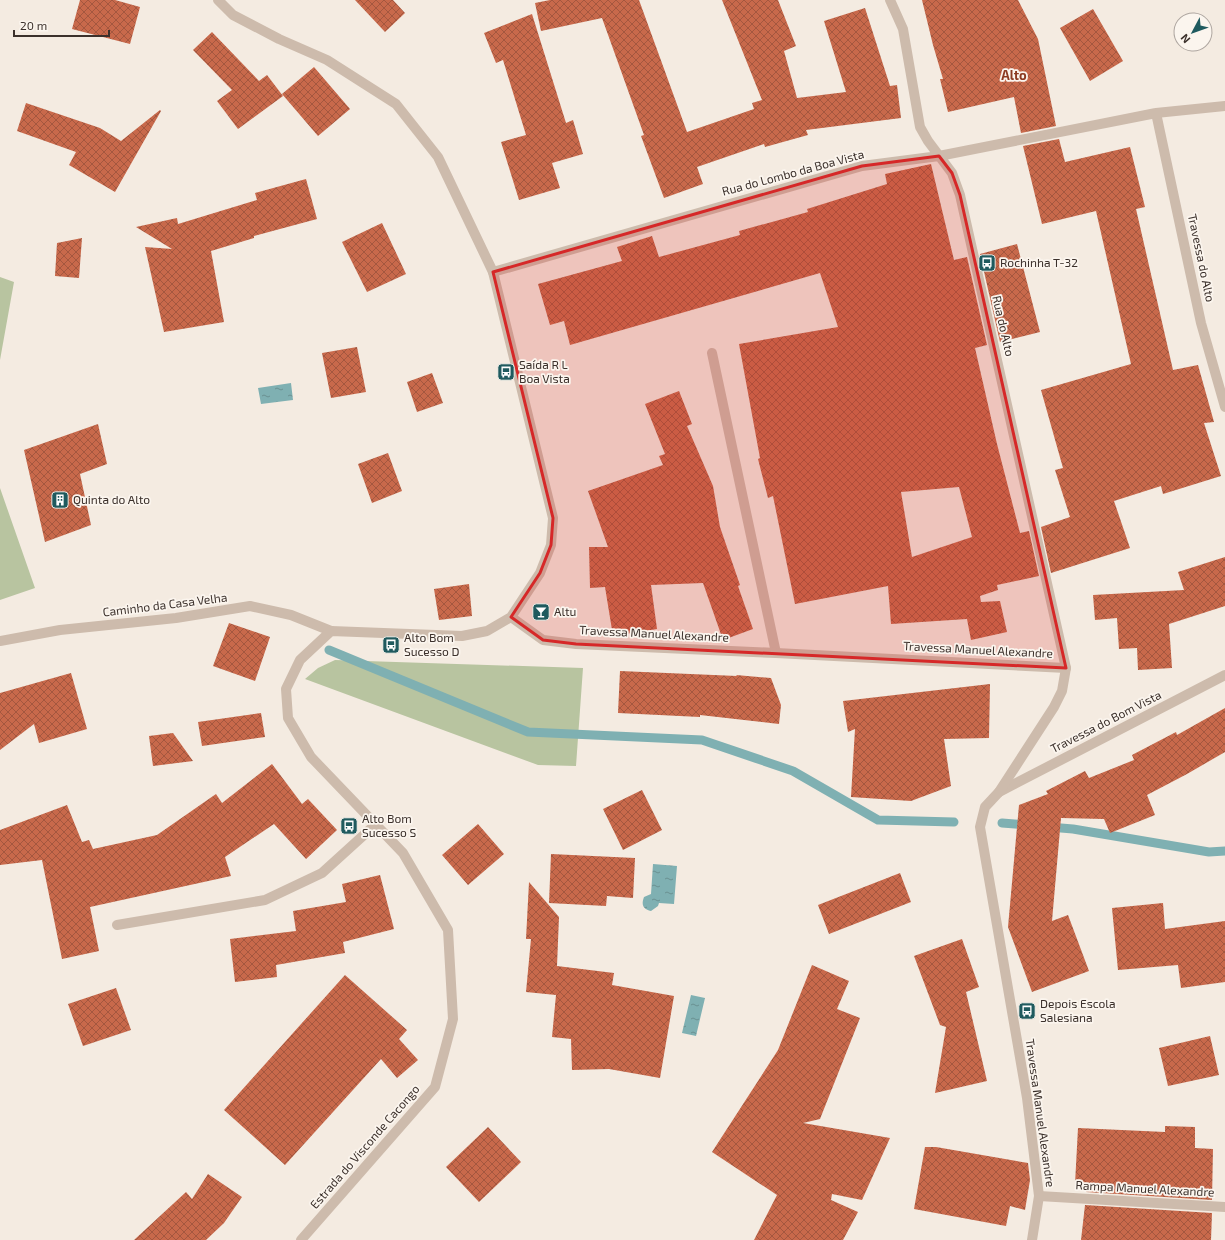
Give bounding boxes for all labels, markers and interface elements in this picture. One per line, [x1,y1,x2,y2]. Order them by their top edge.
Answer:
scale bar [14,12,109,38]
north arrow [1173,12,1213,52]
text: 20 m [20,18,47,32]
text: N [1178,32,1193,46]
district label: Alto [1001,67,1027,83]
street label: Rua do Lombo da Boa Vista [720,146,865,198]
street label: Travessa do Alto [1186,212,1218,303]
bus stop icon: Rochinha T-32 [977,253,997,273]
place label: Rochinha T-32 [1000,255,1078,269]
street label: Rua do Alto [990,294,1018,358]
place label: Saída R L Boa Vista [519,357,570,385]
bus stop icon: Saída R L Boa Vista [496,362,516,382]
building icon: Quinta do Alto [50,490,70,510]
place label: Quinta do Alto [73,492,150,507]
street label: Caminho da Casa Velha [102,589,228,619]
bar icon: Altu [531,602,551,622]
place label: Altu [554,604,576,618]
street label: Travessa Manuel Alexandre [579,622,729,644]
place label: Alto Bom Sucesso D [404,630,459,658]
bus stop icon: Alto Bom Sucesso D [381,635,401,655]
street label: Travessa Manuel Alexandre [903,638,1053,660]
street label: Travessa do Bom Vista [1048,687,1163,755]
place label: Alto Bom Sucesso S [362,811,416,839]
bus stop icon: Alto Bom Sucesso S [339,816,359,836]
place label: Depois Escola Salesiana [1040,996,1116,1024]
bus stop icon: Depois Escola Salesiana [1017,1001,1037,1021]
street label: Travessa Manuel Alexandre [1024,1038,1058,1188]
street label: Estrada do Visconde Cacongo [307,1081,422,1211]
street label: Rampa Manuel Alexandre [1075,1177,1215,1199]

